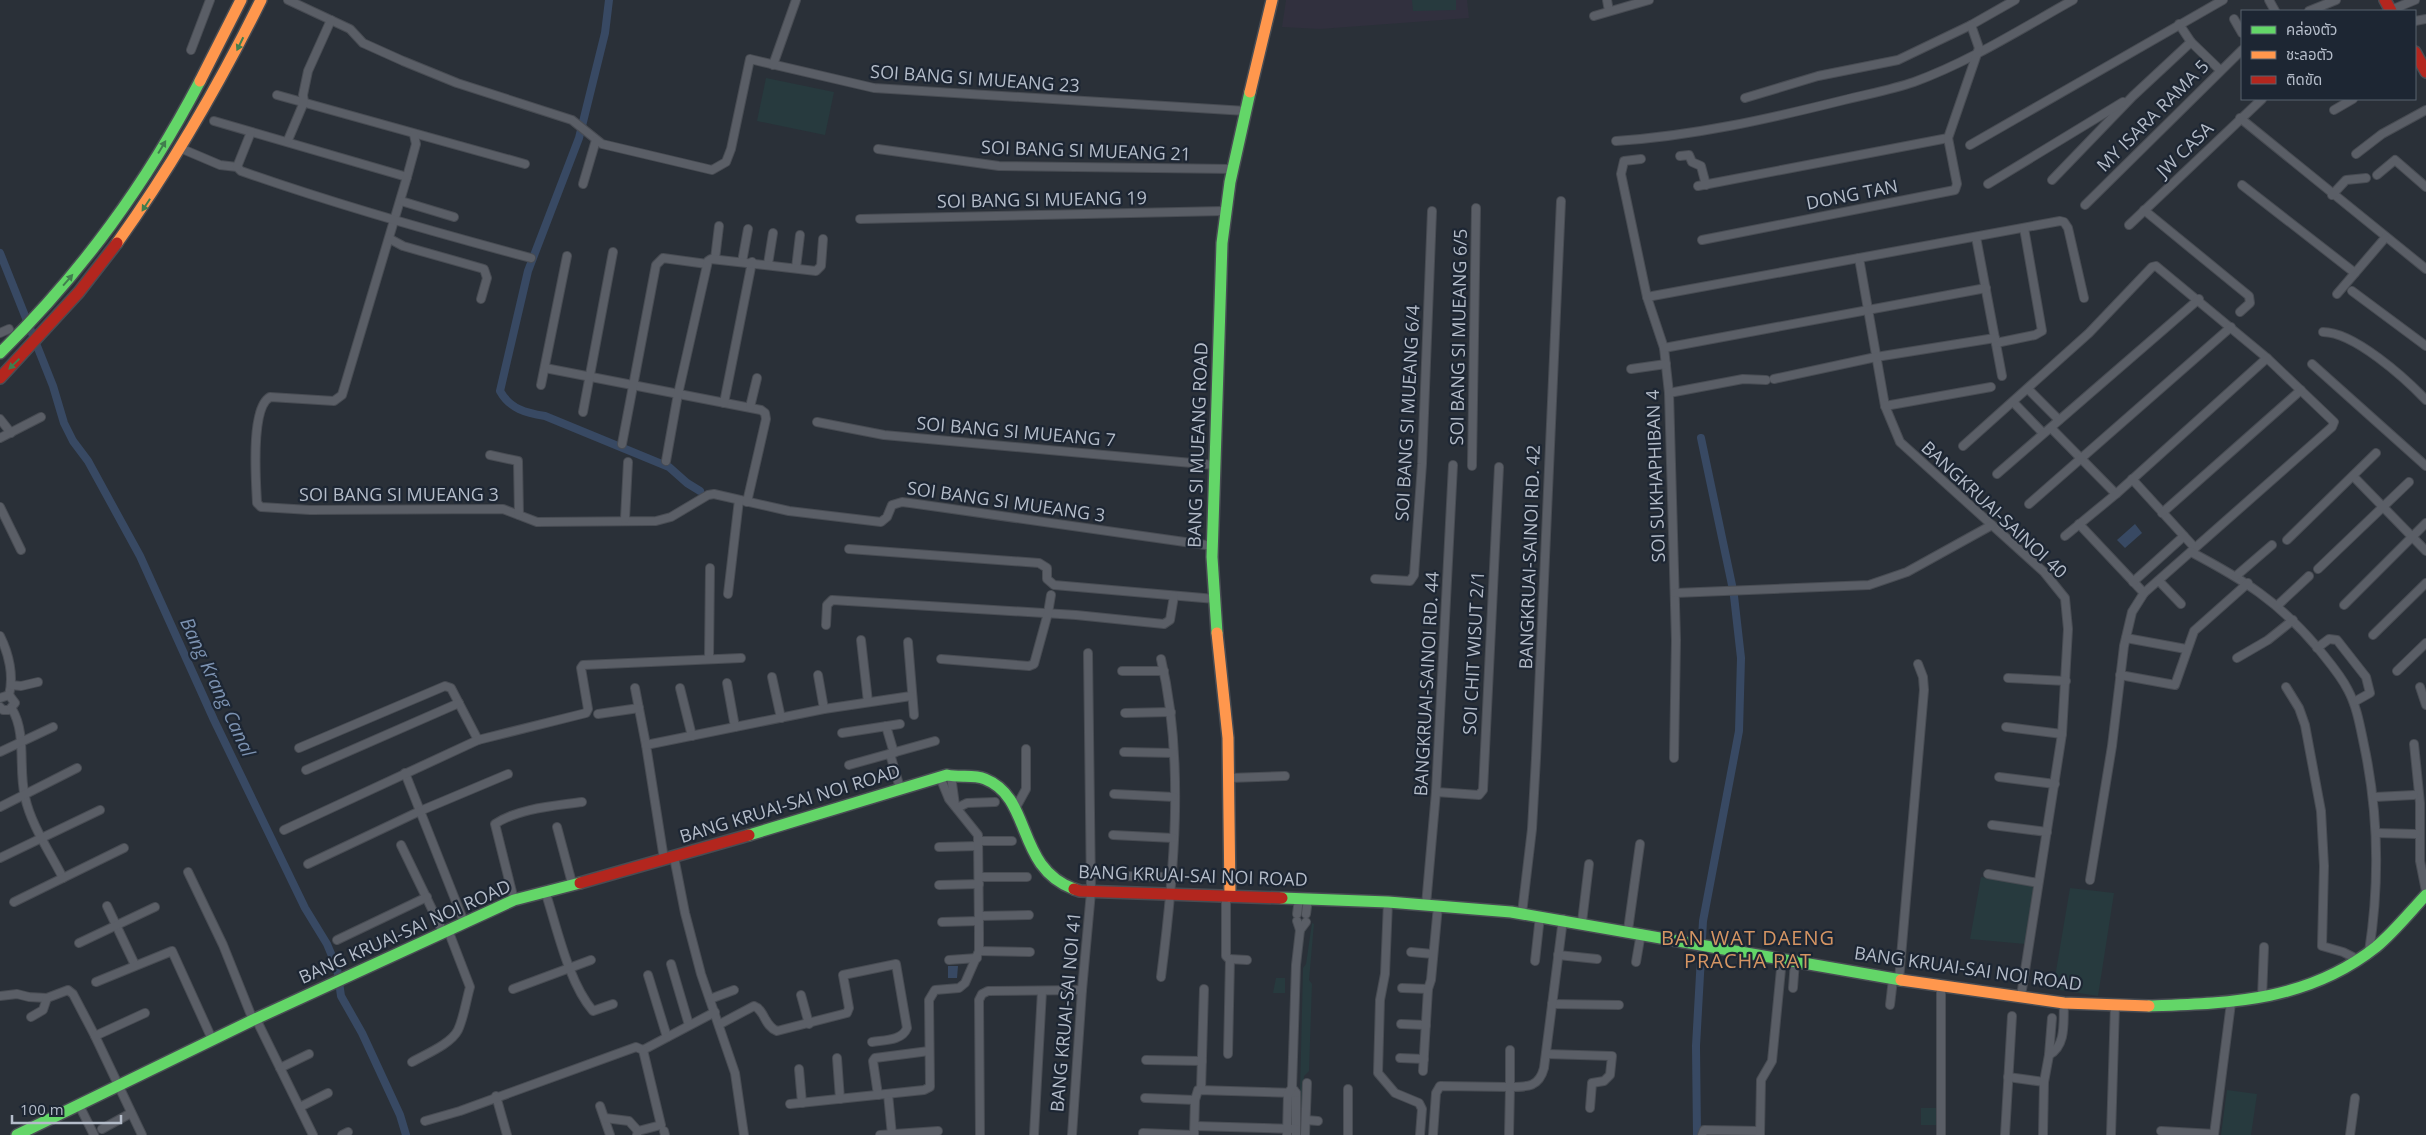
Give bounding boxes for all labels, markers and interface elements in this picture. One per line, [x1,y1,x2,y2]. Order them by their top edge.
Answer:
legend [2241,10,2416,100]
text: คล่องตัว [2286,19,2337,39]
one-way arrow [235,37,243,51]
text: ชะลอตัว [2286,44,2333,64]
street label: MY ISARA RAMA 5 [2091,54,2214,177]
street label: SOI BANG SI MUEANG 23 [869,59,1081,97]
text: ติดขัด [2286,69,2322,89]
street label: JW CASA [2149,116,2218,184]
street label: SOI BANG SI MUEANG 21 [981,134,1191,166]
one-way arrow [157,141,166,154]
street label: DONG TAN [1804,173,1900,215]
street label: SOI BANG SI MUEANG 19 [937,185,1147,213]
one-way arrow [141,198,150,211]
street label: SOI BANG SI MUEANG 6/5 [1444,228,1472,446]
one-way arrow [63,273,74,286]
street label: SOI BANG SI MUEANG 6/4 [1389,304,1425,522]
street label: BANG SI MUEANG ROAD [1181,342,1213,548]
one-way arrow [9,358,21,370]
street label: SOI SUKHAPHIBAN 4 [1640,389,1670,563]
street label: SOI BANG SI MUEANG 7 [916,410,1117,452]
street label: BANGKRUAI-SAINOI 40 [1917,435,2073,583]
street label: BANGKRUAI-SAINOI RD. 42 [1513,444,1545,670]
street label: SOI BANG SI MUEANG 3 [906,475,1107,527]
street label: SOI BANG SI MUEANG 3 [299,482,499,506]
street label: SOI CHIT WISUT 2/1 [1457,570,1489,736]
street label: BANGKRUAI-SAINOI RD. 44 [1408,571,1444,797]
water label: Bang Krang Canal [174,613,262,762]
street label: BANG KRUAI-SAI NOI ROAD [676,758,903,848]
street label: BANG KRUAI-SAI NOI ROAD [1078,859,1308,891]
street label: BANG KRUAI-SAI NOI ROAD [295,873,514,989]
street label: BANG KRUAI-SAI NOI 41 [1044,911,1086,1113]
district label: BAN WAT DAENG PRACHA RAT [1661,924,1835,974]
street label: BANG KRUAI-SAI NOI ROAD [1853,940,2083,996]
scale bar [12,1092,121,1124]
text: 100 m [20,1099,64,1119]

